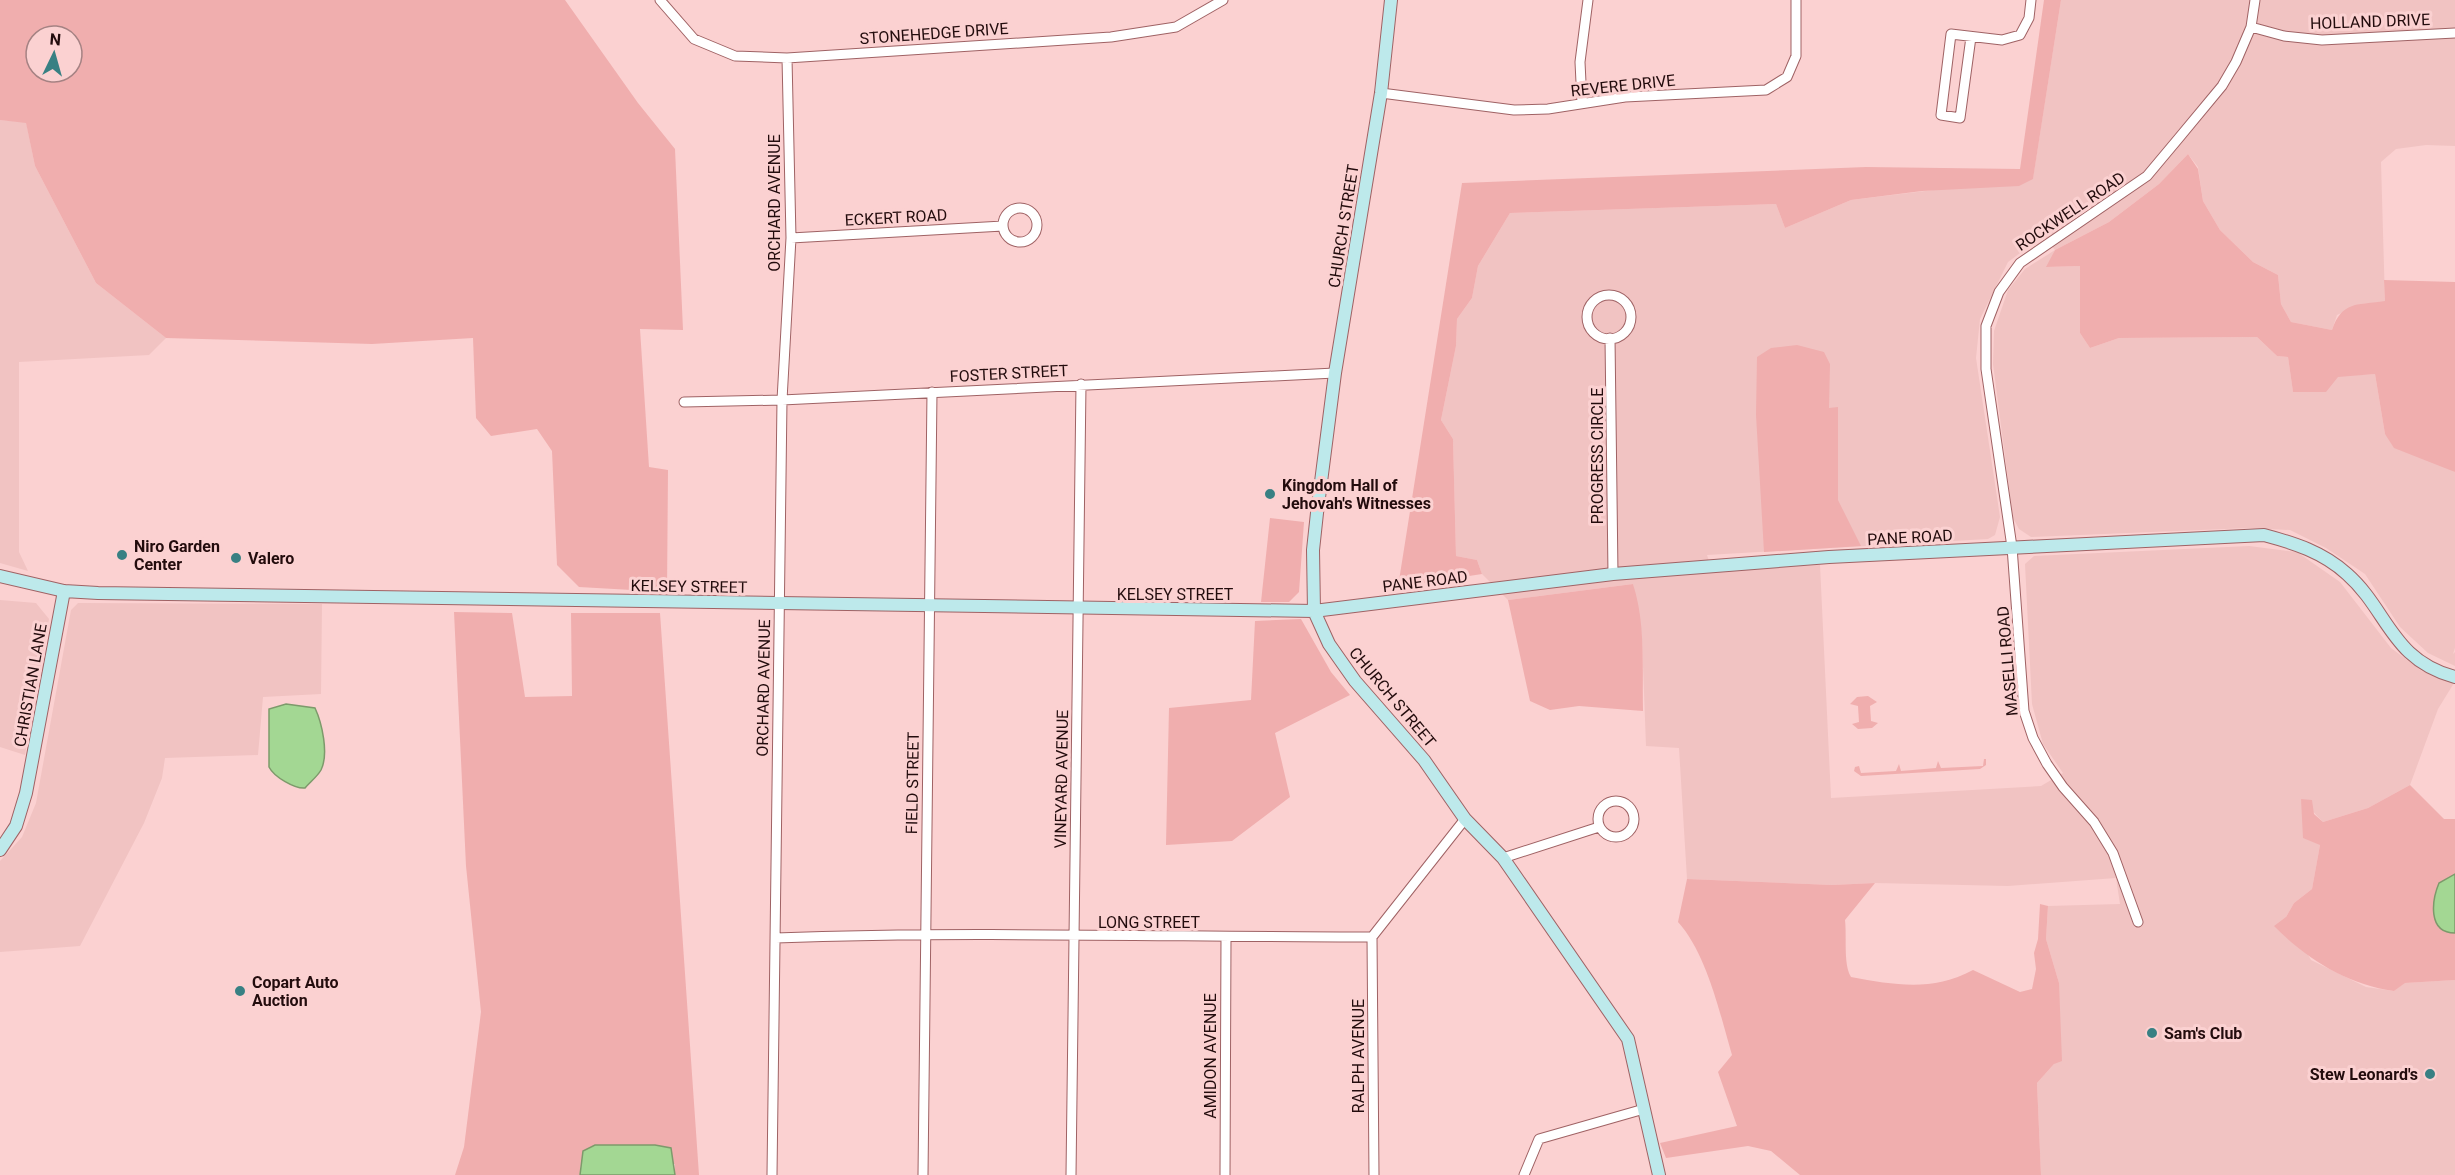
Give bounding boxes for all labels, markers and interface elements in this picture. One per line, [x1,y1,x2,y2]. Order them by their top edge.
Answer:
street label: HOLLAND DRIVE [2310,10,2430,33]
street label: STONEHEDGE DRIVE [859,19,1009,48]
north arrow [24,24,84,84]
text: N [49,30,62,50]
street label: REVERE DRIVE [1570,71,1676,100]
street label: ORCHARD AVENUE [765,134,784,272]
street label: CHURCH STREET [1324,163,1363,289]
street label: ROCKWELL ROAD [2012,168,2128,255]
street label: ECKERT ROAD [844,205,948,230]
street label: FOSTER STREET [949,361,1069,386]
street label: PROGRESS CIRCLE [1588,388,1607,524]
place label: Kingdom Hall of Jehovah's Witnesses [1282,476,1431,513]
marker: Kingdom Hall of Jehovah's Witnesses [1263,487,1277,501]
street label: PANE ROAD [1867,526,1953,549]
place label: Niro Garden Center [134,537,220,574]
marker: Niro Garden Center [115,548,129,562]
place label: Valero [248,549,294,568]
marker: Valero [229,551,243,565]
street label: PANE ROAD [1381,567,1469,596]
street label: KELSEY STREET [630,576,748,597]
street label: KELSEY STREET [1117,585,1234,604]
street label: MASELLI ROAD [1993,605,2022,717]
street label: ORCHARD AVENUE [753,619,774,757]
street label: CHRISTIAN LANE [10,622,51,748]
street label: CHURCH STREET [1345,643,1440,752]
street label: VINEYARD AVENUE [1051,710,1072,848]
street label: FIELD STREET [902,731,923,834]
street label: LONG STREET [1098,913,1201,932]
place label: Copart Auto Auction [252,973,339,1010]
marker: Copart Auto Auction [233,984,247,998]
street label: AMIDON AVENUE [1201,993,1220,1119]
street label: RALPH AVENUE [1349,999,1368,1113]
place label: Sam's Club [2164,1024,2242,1043]
marker: Sam's Club [2145,1026,2159,1040]
place label: Stew Leonard's [2310,1065,2418,1084]
marker: Stew Leonard's [2423,1067,2437,1081]

